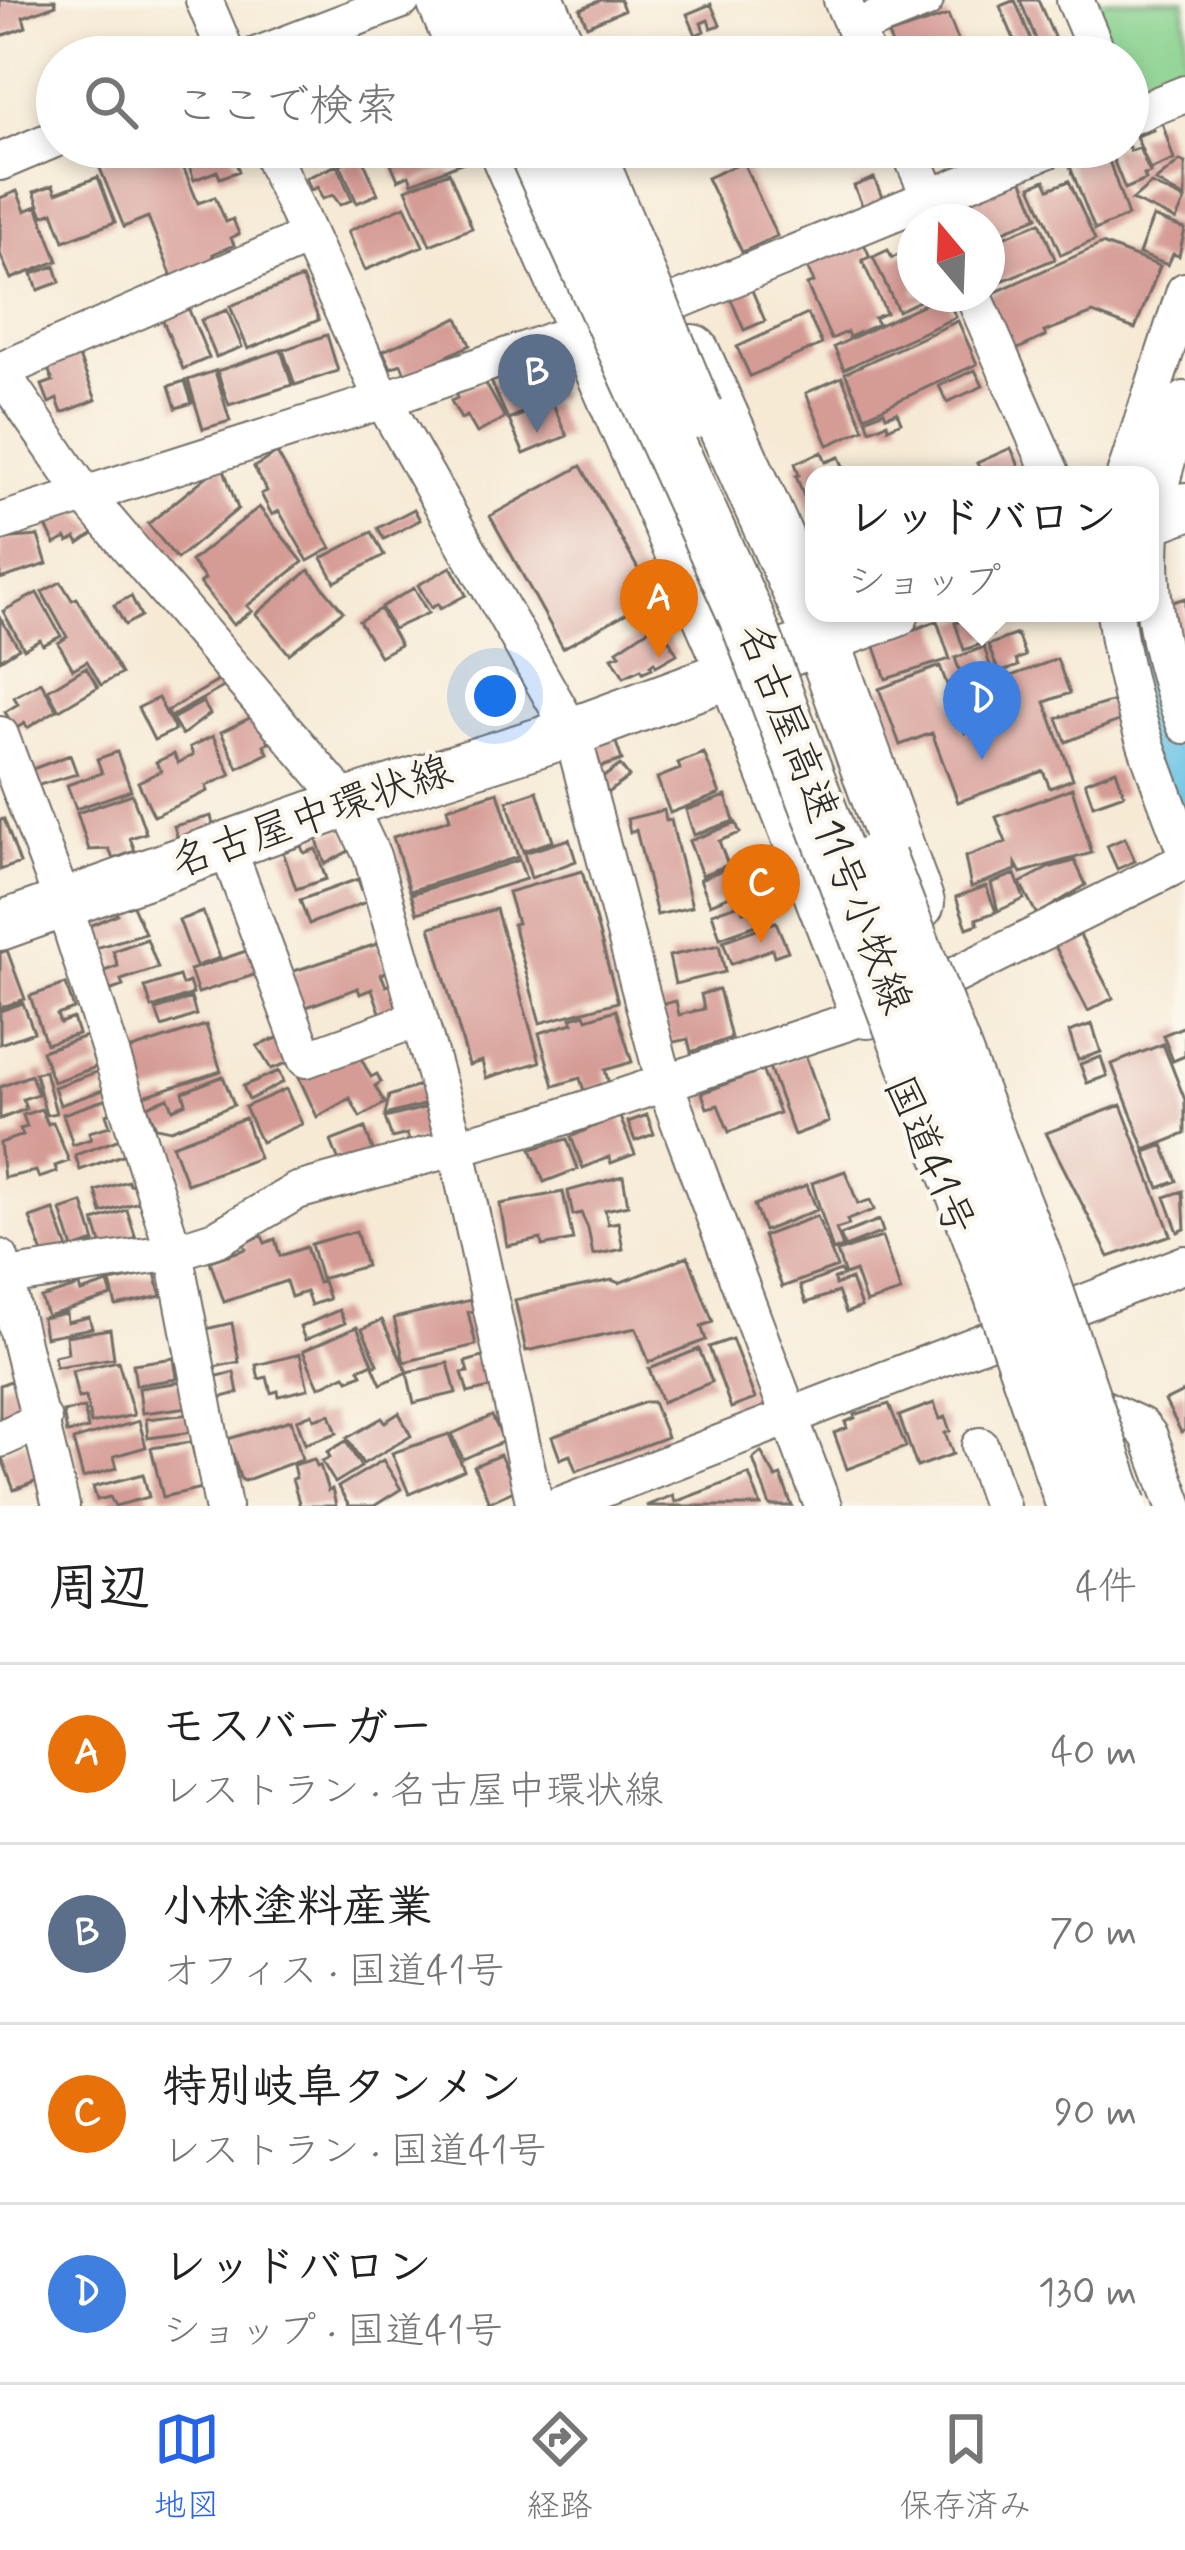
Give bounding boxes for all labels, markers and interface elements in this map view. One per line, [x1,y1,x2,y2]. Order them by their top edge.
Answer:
search box [36,36,1149,168]
icon: search [78,69,144,135]
text: ここで検索 [174,78,399,137]
north arrow [897,204,1005,312]
pin: B [498,334,576,433]
popup [805,466,1159,622]
text: レッドバロン [847,490,1117,549]
text: ショップ [847,558,1001,609]
pin: A [620,559,698,658]
street label: 名古屋高速11号小牧線 [723,615,923,1023]
pin: D [943,661,1021,760]
your location [465,666,525,726]
street label: 名古屋中環状線 [164,744,460,892]
pin: C [722,844,800,943]
street label: 国道41号 [870,1068,986,1244]
text: 周辺 [48,1557,150,1623]
text: 4件 [1075,1563,1137,1614]
text: モスバーガー [162,1699,433,1758]
text: A [74,1728,100,1779]
text: 40 m [1050,1728,1137,1779]
text: レストラン · 名古屋中環状線 [162,1767,663,1818]
text: 小林塗料産業 [162,1879,432,1938]
text: B [75,1908,99,1959]
text: 70 m [1049,1908,1137,1959]
text: オフィス · 国道41号 [162,1947,504,1998]
text: 特別岐阜タンメン [162,2059,522,2118]
text: C [73,2088,101,2139]
text: 90 m [1054,2088,1137,2139]
text: レストラン · 国道41号 [162,2127,547,2178]
text: レッドバロン [162,2239,432,2298]
text: D [74,2268,100,2319]
text: 130 m [1038,2268,1137,2319]
text: ショップ · 国道41号 [162,2307,503,2358]
tab: 地図 [154,2406,220,2529]
tab: 経路 [527,2406,593,2529]
tab: 保存済み [900,2406,1032,2529]

